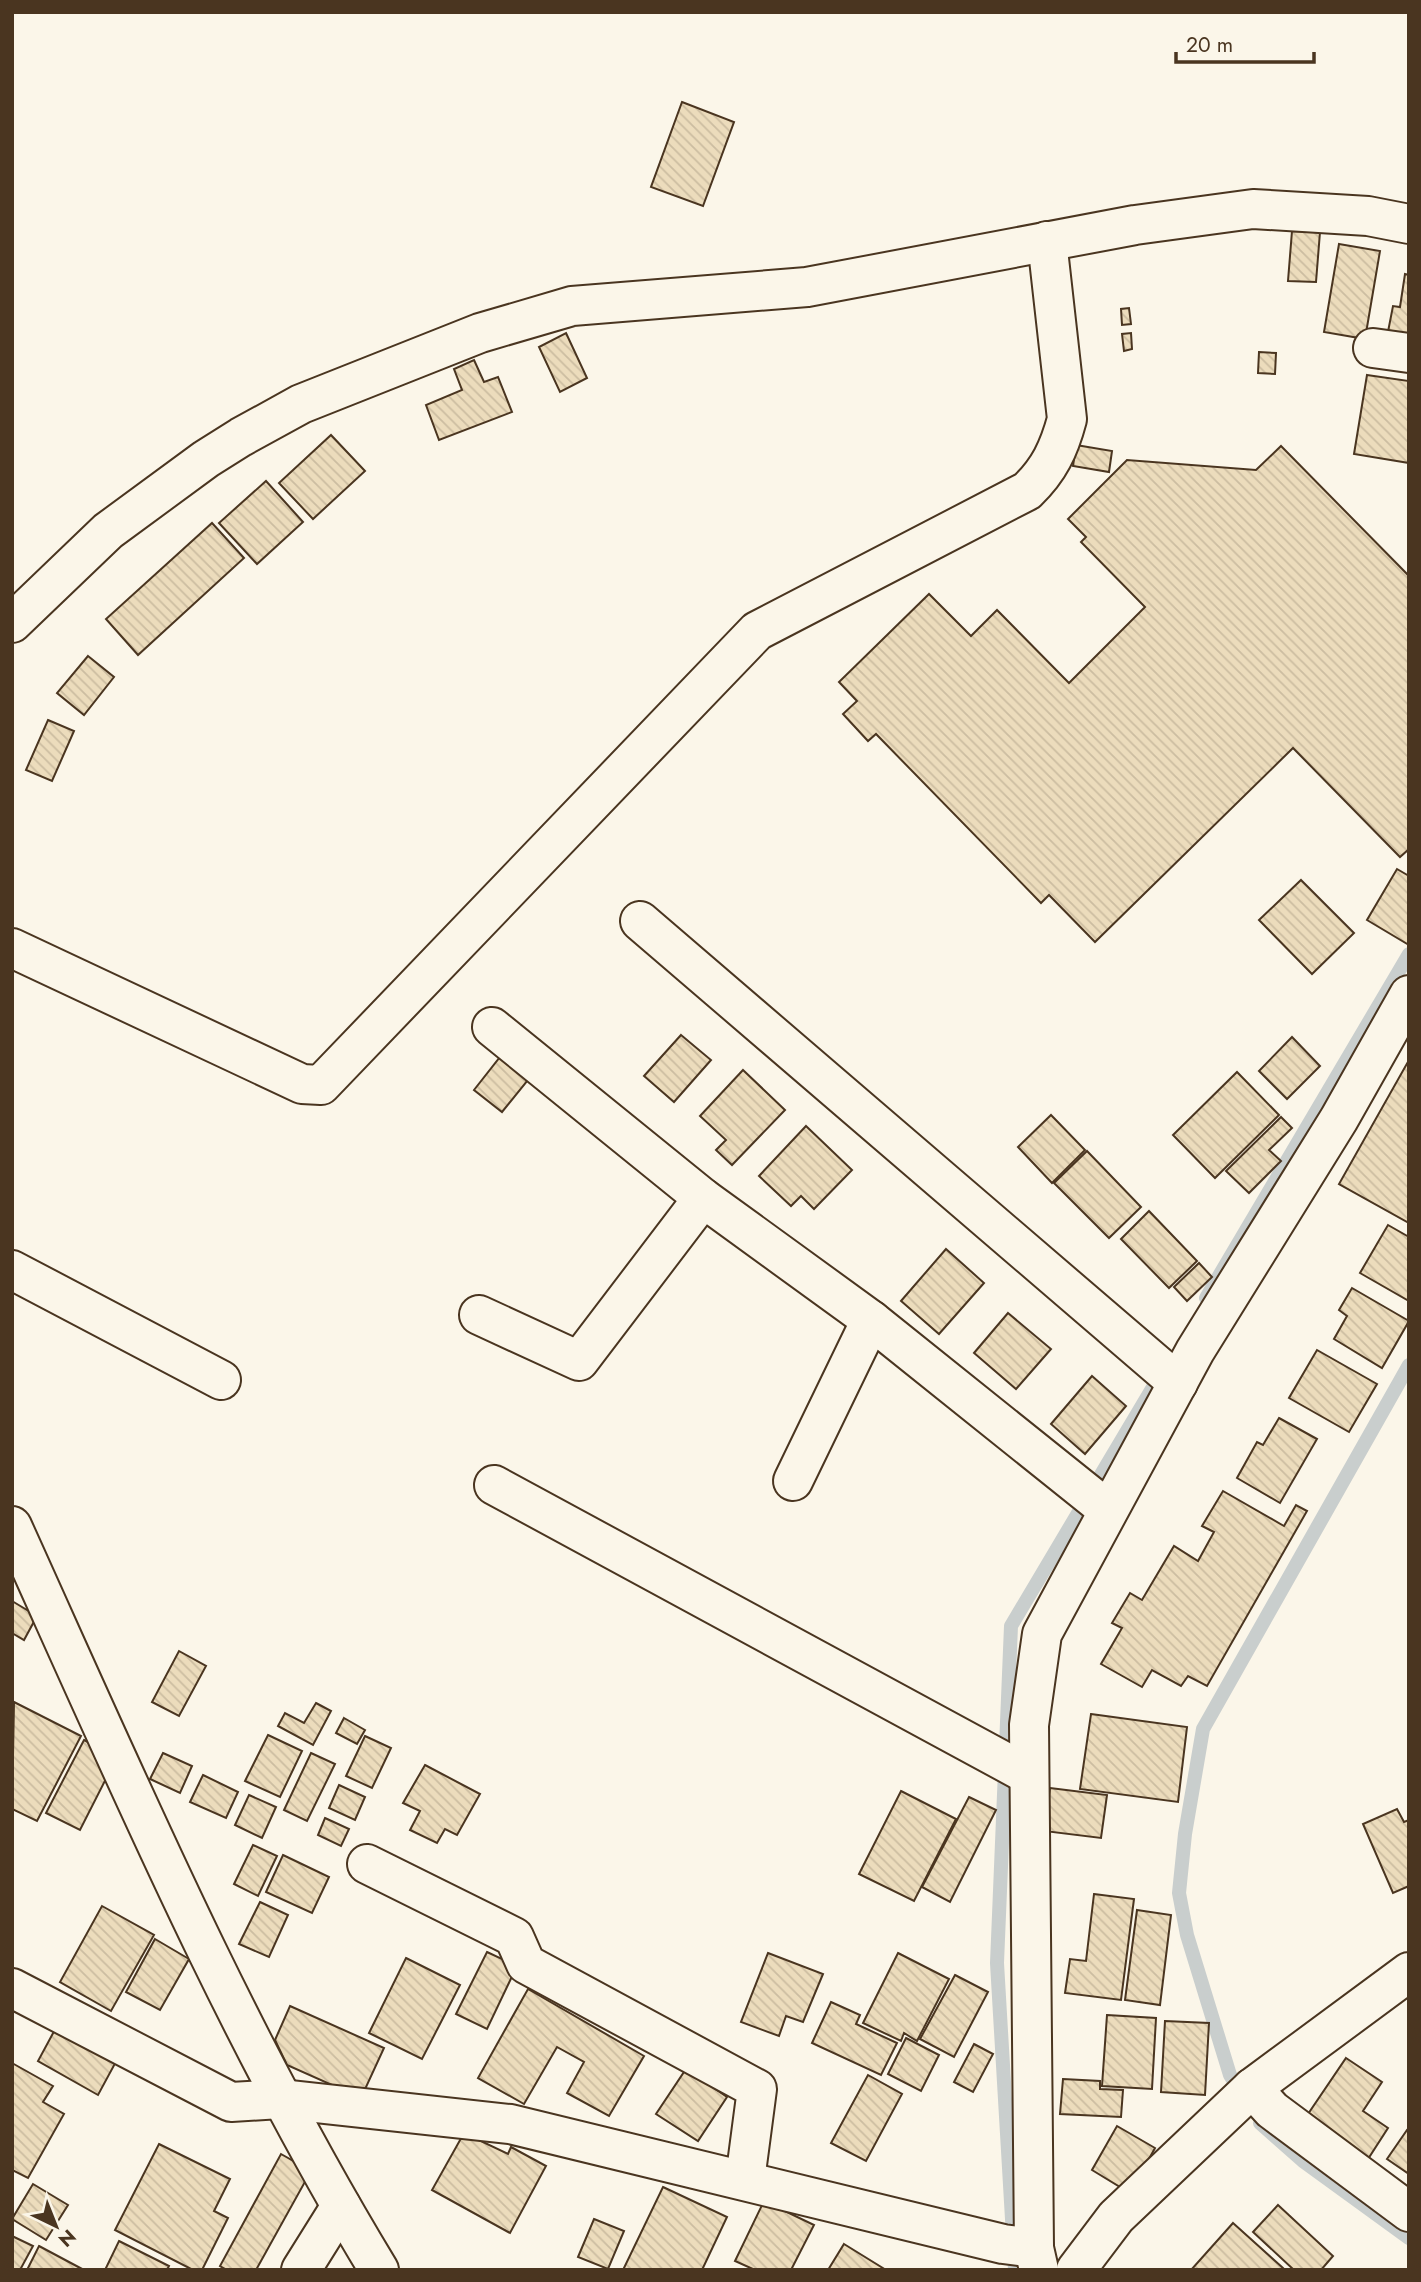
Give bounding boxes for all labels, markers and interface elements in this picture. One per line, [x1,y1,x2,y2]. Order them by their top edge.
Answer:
scale bar [1176,21,1314,65]
text: 20 m [1186,30,1233,60]
north arrow [21,2191,91,2261]
text: N [53,2223,82,2253]

